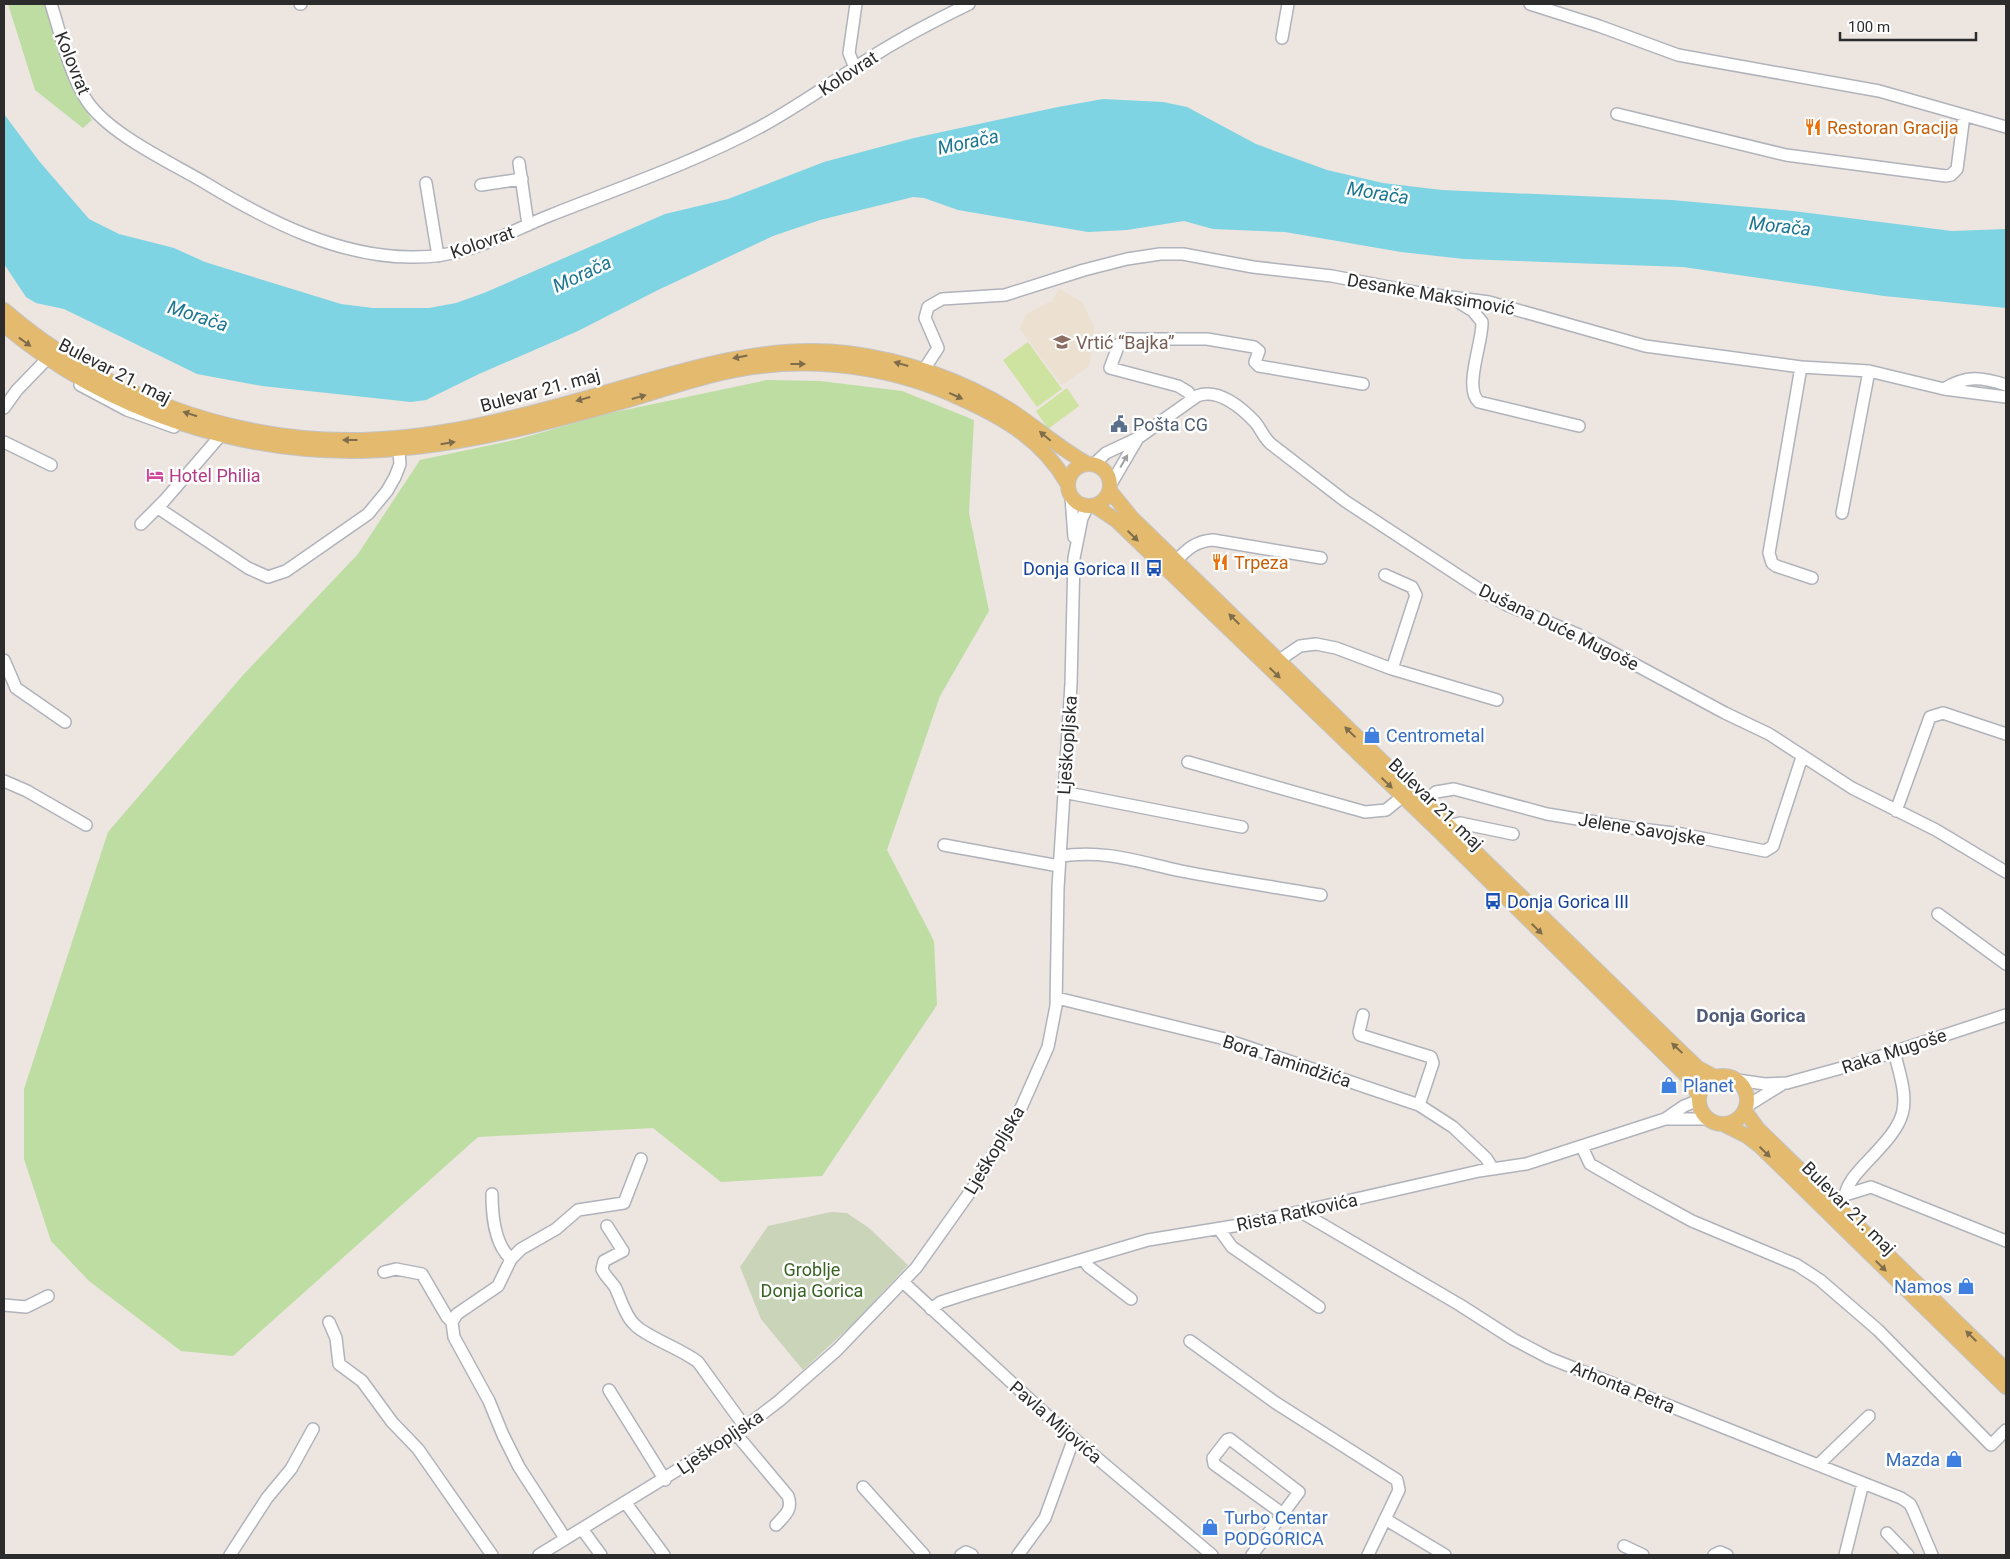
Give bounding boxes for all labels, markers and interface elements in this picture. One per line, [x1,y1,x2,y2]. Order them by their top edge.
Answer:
scale bar [1840,10,1976,42]
text: 100 m [1848,18,1890,36]
street label: Kolovrat [51,28,95,98]
street label: Kolovrat [815,46,881,100]
restaurant icon: Restoran Gracija [1803,117,1823,137]
place label: Restoran Gracija [1827,117,1959,138]
water label: Morača [935,124,1001,160]
water label: Morača [1345,177,1411,209]
water label: Morača [1748,211,1812,241]
street label: Kolovrat [447,221,517,263]
water label: Morača [549,250,615,298]
street label: Desanke Maksimović [1345,269,1517,319]
water label: Morača [165,295,231,337]
school or university icon: Vrtić “Bajka” [1052,332,1072,352]
place label: Vrtić “Bajka” [1076,332,1174,353]
street label: Bulevar 21. maj [55,334,175,408]
one-way arrow [18,337,32,347]
one-way arrow [733,353,748,361]
one-way arrow [790,360,806,368]
one-way arrow [894,360,909,368]
street label: Bulevar 21. maj [478,364,602,416]
one-way arrow [632,392,647,400]
one-way arrow [949,392,963,400]
one-way arrow [576,395,591,403]
one-way arrow [182,409,197,417]
public building icon: Pošta CG [1109,414,1129,434]
place label: Pošta CG [1133,414,1208,435]
one-way arrow [1039,431,1052,442]
one-way arrow [341,436,357,444]
one-way arrow [440,439,456,447]
one-way arrow [1119,454,1128,467]
hotel icon: Hotel Philia [145,465,165,485]
place label: Hotel Philia [169,465,261,486]
one-way arrow [1127,530,1139,542]
restaurant icon: Trpeza [1210,552,1230,572]
place label: Trpeza [1234,552,1289,573]
place label: Donja Gorica II [1023,558,1140,579]
bus stop icon: Donja Gorica II [1144,558,1164,578]
street label: Dušana Duće Mugoše [1476,579,1642,675]
one-way arrow [1229,613,1241,625]
one-way arrow [1268,667,1280,679]
street label: Lješkopljska [1053,695,1081,795]
shop icon: Centrometal [1362,725,1382,745]
place label: Centrometal [1386,725,1485,746]
one-way arrow [1345,726,1357,738]
street label: Bulevar 21. maj [1384,754,1488,854]
one-way arrow [1381,777,1393,789]
street label: Jelene Savojske [1577,809,1707,849]
bus stop icon: Donja Gorica III [1483,891,1503,911]
place label: Donja Gorica III [1507,891,1629,912]
one-way arrow [1531,923,1543,935]
district label: Donja Gorica [1696,1004,1806,1027]
street label: Raka Mugoše [1839,1024,1949,1078]
street label: Bora Tamindžića [1220,1030,1354,1092]
one-way arrow [1671,1042,1683,1054]
shop icon: Planet [1659,1075,1679,1095]
place label: Planet [1683,1075,1734,1096]
street label: Lješkopljska [959,1102,1029,1198]
one-way arrow [1759,1146,1771,1158]
street label: Bulevar 21. maj [1798,1157,1900,1259]
street label: Rista Ratkovića [1235,1189,1359,1235]
park label: Groblje Donja Gorica [761,1259,863,1301]
one-way arrow [1875,1260,1887,1272]
place label: Namos [1894,1276,1952,1297]
shop icon: Namos [1956,1276,1976,1296]
one-way arrow [1966,1330,1978,1342]
street label: Arhonta Petra [1568,1357,1678,1417]
street label: Pavla Mijovića [1006,1376,1106,1468]
street label: Lješkopljska [673,1406,767,1478]
place label: Mazda [1886,1449,1940,1470]
shop icon: Mazda [1944,1449,1964,1469]
place label: Turbo Centar PODGORICA [1224,1507,1328,1549]
shop icon: Turbo Centar PODGORICA [1200,1517,1220,1537]

